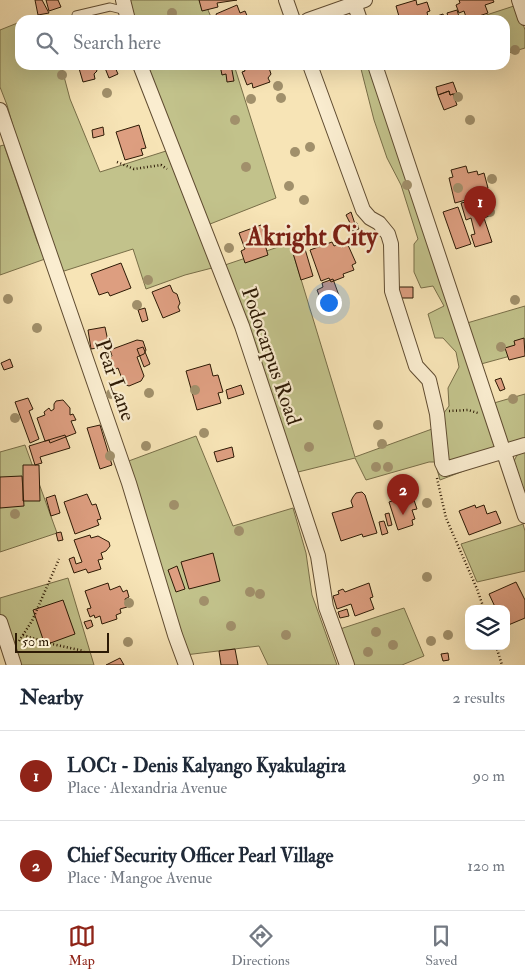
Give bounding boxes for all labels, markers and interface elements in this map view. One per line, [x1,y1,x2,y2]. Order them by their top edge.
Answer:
search box [15,15,510,70]
icon: search [33,29,61,57]
text: Search here [73,31,161,55]
pin: 1 [464,186,496,227]
district label: Akright City [245,221,379,254]
street label: Podocarpus Road [235,283,307,429]
your location [316,290,342,316]
street label: Pear Lane [88,335,142,425]
pin: 2 [387,474,419,515]
map controls [465,605,510,650]
button: layers [465,605,510,650]
scale bar [15,630,109,653]
text: 50 m [22,633,49,650]
text: Nearby [20,684,83,711]
text: 2 results [452,688,505,708]
text: LOC1 - Denis Kalyango Kyakulagira [67,754,346,778]
text: 1 [33,766,39,786]
text: 90 m [473,766,505,786]
text: Place · Alexandria Avenue [67,778,227,798]
text: Chief Security Officer Pearl Village [67,844,333,868]
text: 2 [32,856,40,876]
text: 120 m [467,856,505,876]
text: Place · Mangoe Avenue [67,868,212,888]
tab: Map [68,922,96,969]
tab: Directions [231,922,290,969]
tab: Saved [425,922,457,969]

